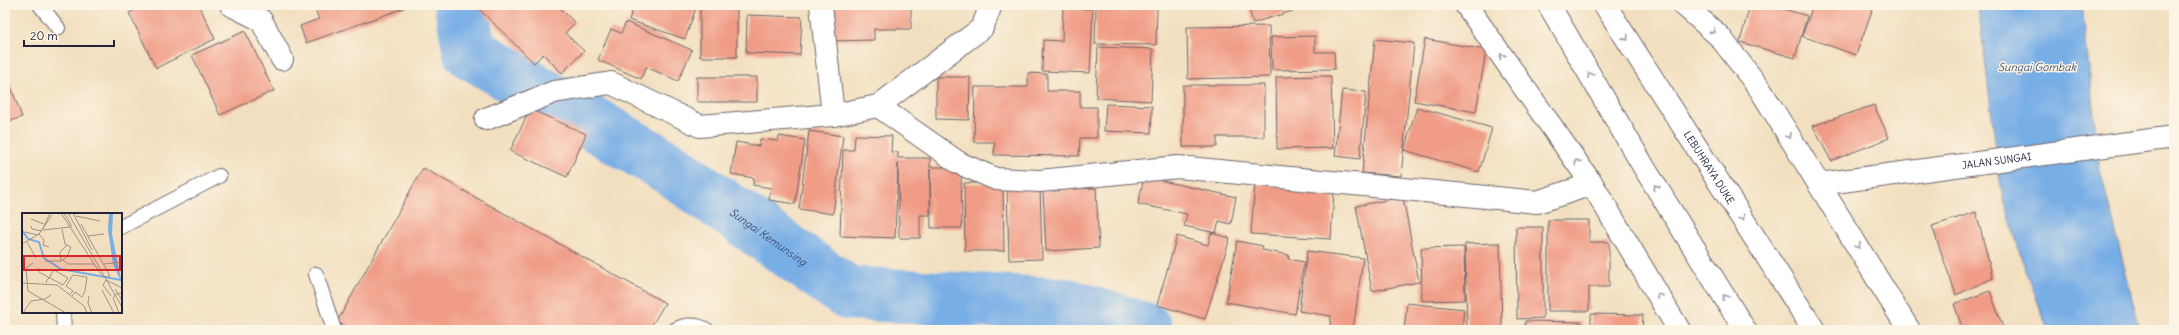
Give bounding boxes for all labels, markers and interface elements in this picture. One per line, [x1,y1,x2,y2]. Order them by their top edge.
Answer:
scale bar [24,22,114,48]
one-way arrow [1708,27,1716,34]
text: 20 m [30,28,58,43]
one-way arrow [1621,34,1629,41]
one-way arrow [1500,53,1507,60]
water label: Sungai Gombak [1998,60,2077,74]
one-way arrow [1587,72,1595,79]
street label: LEBUHRAYA DUKE [1681,129,1737,207]
one-way arrow [1784,132,1792,139]
street label: JALAN SUNGAI [1961,150,2032,172]
one-way arrow [1574,159,1582,166]
one-way arrow [1653,184,1661,191]
water label: Sungai Kemunsing [727,205,810,269]
inset map [22,213,122,313]
one-way arrow [1737,214,1745,221]
one-way arrow [1853,242,1861,249]
one-way arrow [1657,293,1664,300]
one-way arrow [1722,294,1730,301]

